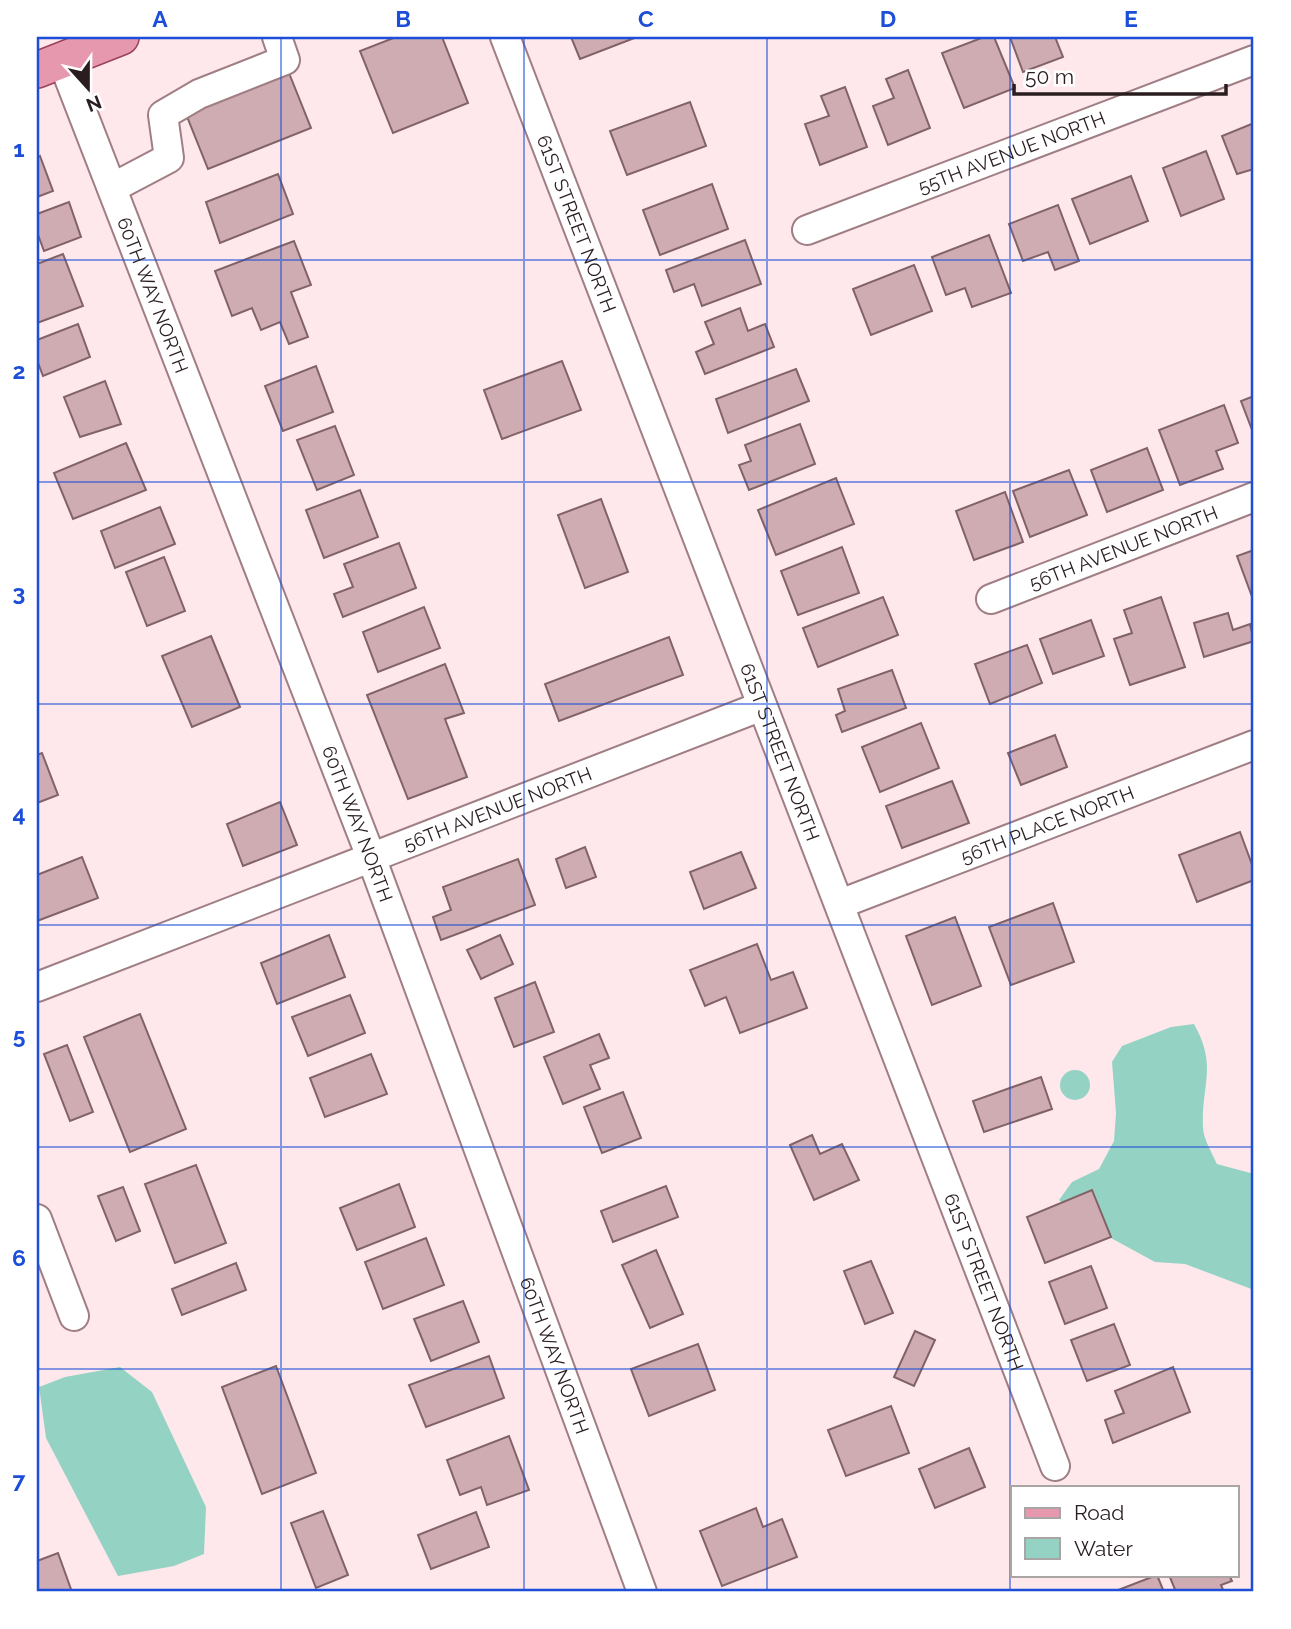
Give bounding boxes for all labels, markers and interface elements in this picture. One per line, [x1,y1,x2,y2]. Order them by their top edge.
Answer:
text: A [152,5,168,32]
text: B [395,5,411,32]
text: C [638,5,654,32]
text: D [880,5,896,32]
text: E [1124,5,1138,32]
north arrow [52,52,122,122]
scale bar [1014,52,1226,96]
text: 50 m [1025,64,1074,89]
text: N [83,91,105,117]
street label: 55TH AVENUE NORTH [915,107,1108,198]
street label: 61ST STREET NORTH [533,132,621,316]
text: 1 [13,135,25,162]
street label: 60TH WAY NORTH [113,214,193,376]
text: 2 [13,357,25,384]
street label: 56TH AVENUE NORTH [1026,501,1221,594]
text: 3 [13,579,25,606]
street label: 61ST STREET NORTH [736,660,824,844]
street label: 60TH WAY NORTH [318,743,398,905]
street label: 56TH AVENUE NORTH [400,762,595,855]
street label: 56TH PLACE NORTH [958,781,1137,868]
text: 4 [12,800,26,827]
text: 5 [13,1022,26,1049]
street label: 61ST STREET NORTH [940,1190,1028,1374]
text: 6 [12,1244,26,1271]
street label: 60TH WAY NORTH [516,1274,594,1437]
text: 7 [13,1466,26,1493]
legend [1011,1486,1238,1576]
text: Road [1074,1500,1124,1525]
text: Water [1074,1536,1133,1561]

